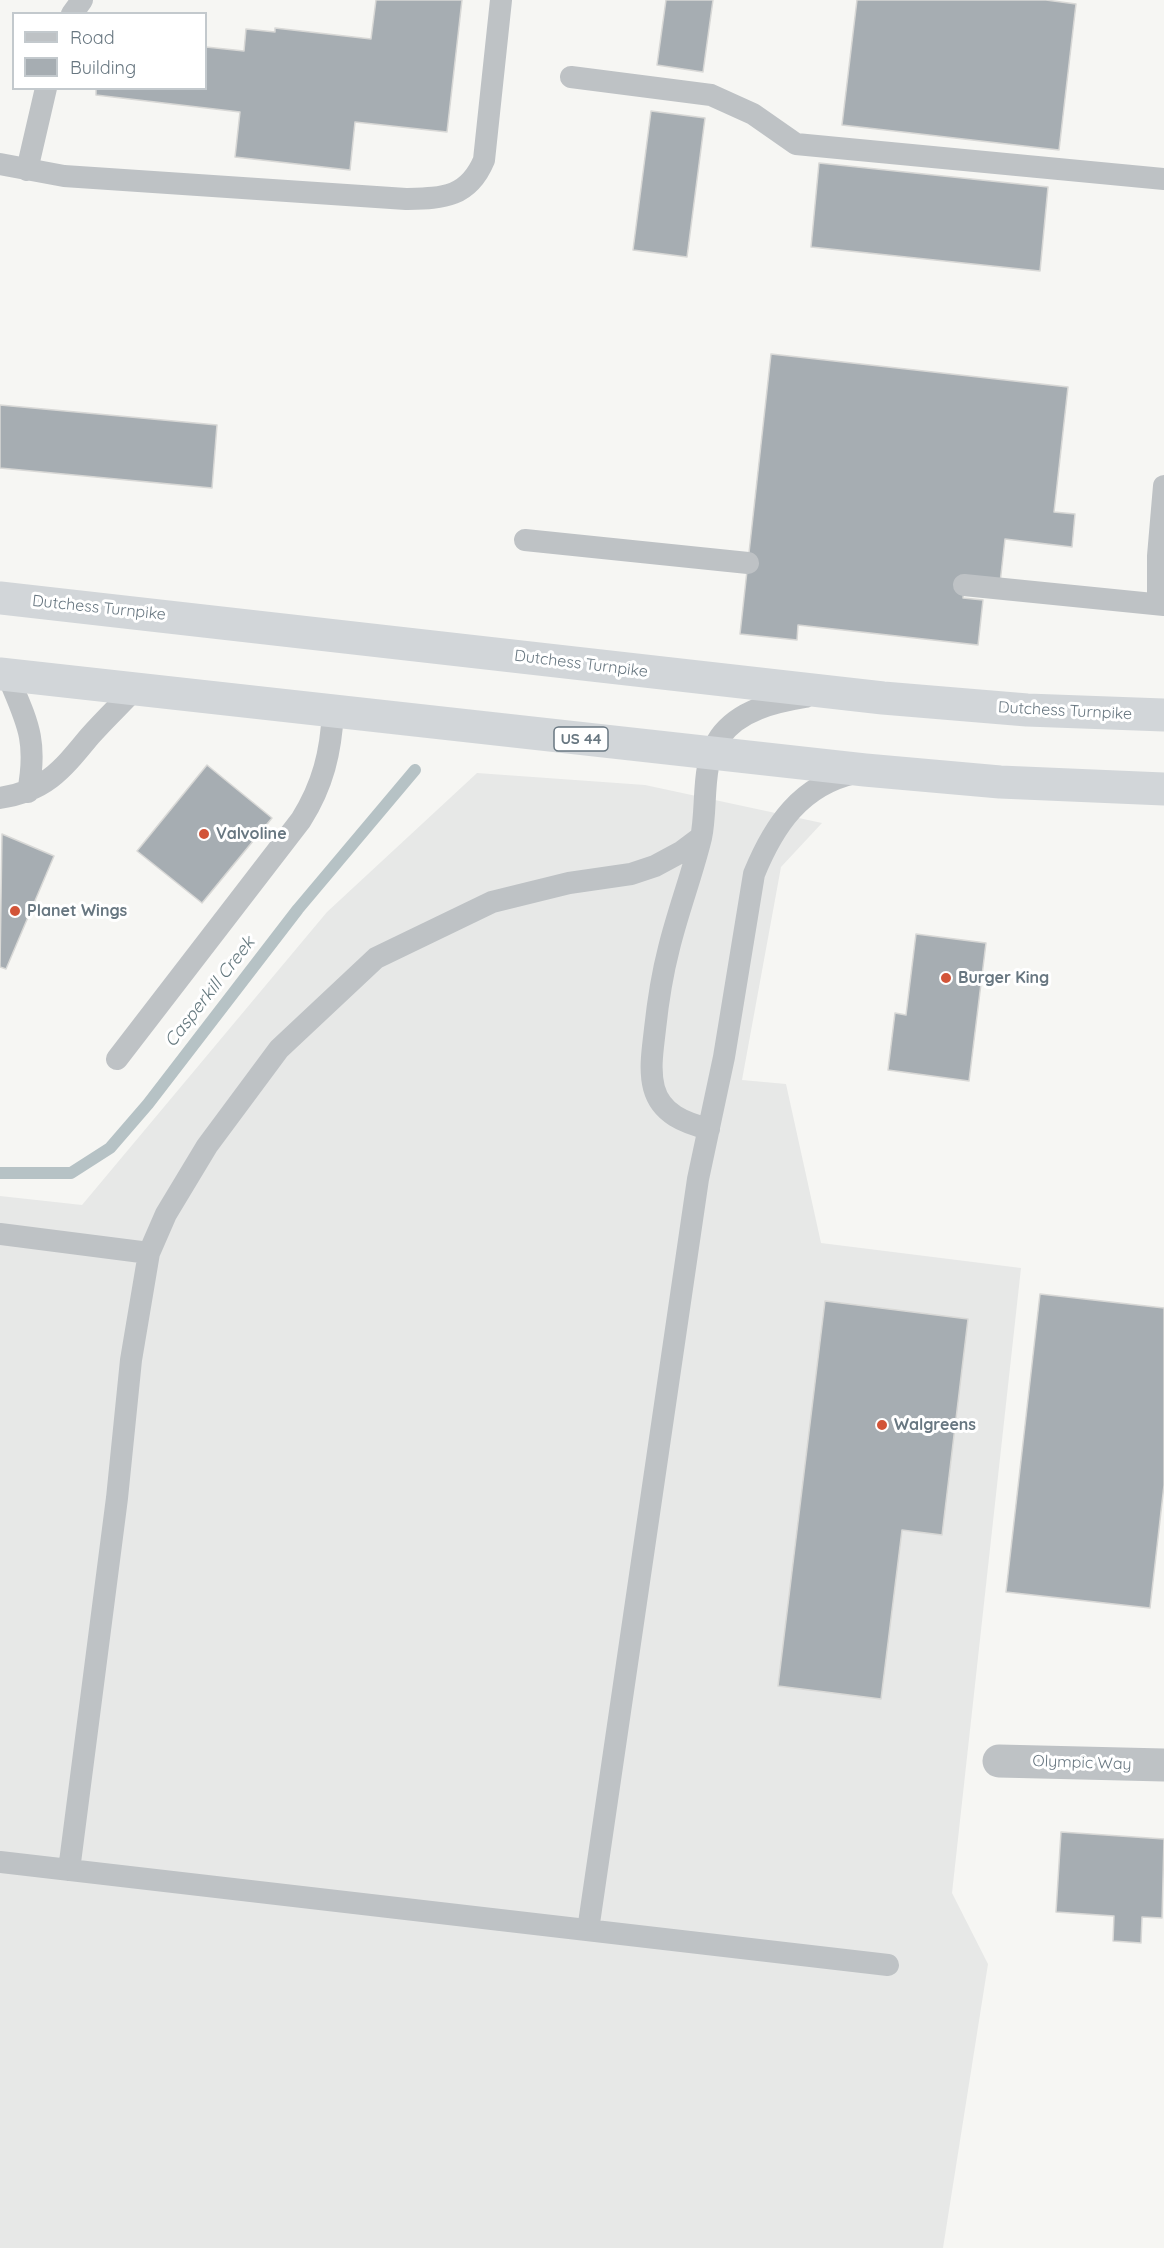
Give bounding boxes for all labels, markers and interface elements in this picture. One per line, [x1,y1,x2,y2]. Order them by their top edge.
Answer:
legend [12,12,207,90]
text: Road [70,26,115,49]
text: Building [70,56,136,79]
street label: Dutchess Turnpike [31,591,167,625]
street label: Dutchess Turnpike [513,646,649,682]
street label: Dutchess Turnpike [997,698,1133,724]
road number: US 44 [554,727,608,751]
place label: Valvoline [216,824,287,844]
marker: Valvoline [197,827,211,841]
place label: Planet Wings [27,901,127,921]
marker: Planet Wings [8,904,22,918]
water label: Casperkill Creek [160,933,260,1051]
place label: Burger King [958,968,1049,988]
marker: Burger King [939,971,953,985]
place label: Walgreens [894,1415,976,1435]
marker: Walgreens [875,1418,889,1432]
street label: Olympic Way [1032,1752,1132,1774]

